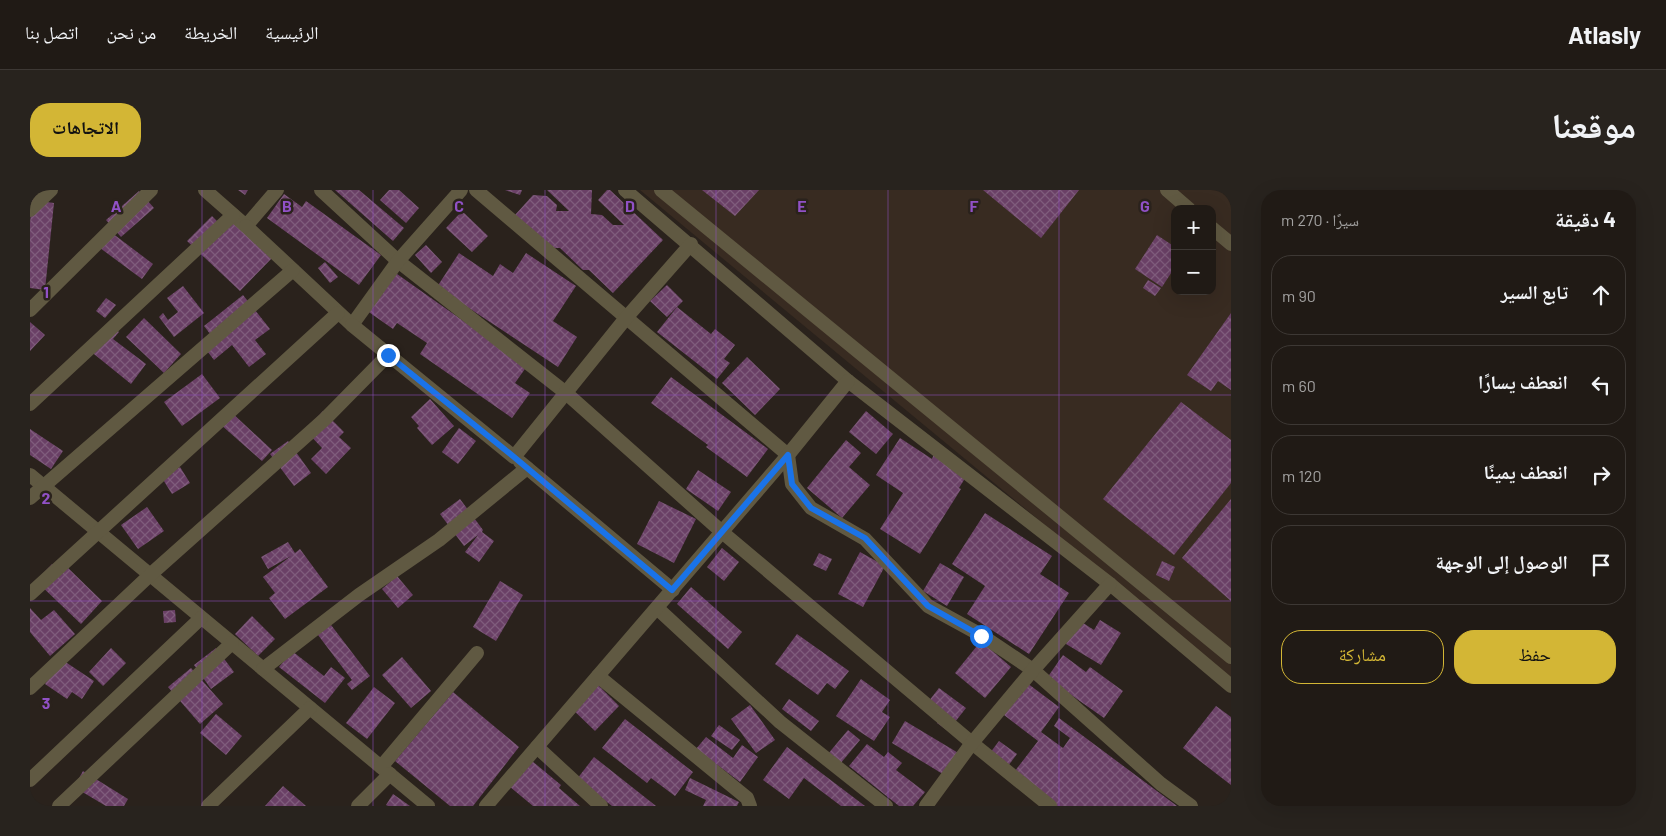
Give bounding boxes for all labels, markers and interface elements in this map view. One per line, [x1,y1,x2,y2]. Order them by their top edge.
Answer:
text: Atlasly [1568,20,1641,49]
text: اتصل بنا [25,21,78,43]
text: من نحن [106,21,156,43]
text: الخريطة [184,21,237,43]
text: الرئيسية [265,21,319,43]
button: الاتجاهات [30,103,141,157]
text: موقعنا [1551,103,1636,145]
text: A [111,196,122,215]
text: B [282,196,292,215]
text: C [454,196,464,215]
text: D [625,196,635,215]
text: E [797,196,807,215]
text: F [970,196,979,215]
text: G [1140,196,1150,215]
map controls [1171,205,1216,295]
button: + [1171,205,1216,250]
text: 4 دقيقة [1555,206,1616,231]
text: سيرًا · 270 m [1281,210,1359,229]
button: − [1171,250,1216,295]
text: تابع السير [1501,280,1568,303]
icon: ahead [1587,281,1615,309]
text: 1 [43,282,49,301]
text: 90 m [1282,286,1316,305]
route end [377,344,400,367]
text: انعطف يسارًا [1478,370,1568,393]
icon: left [1587,371,1615,399]
text: 60 m [1282,376,1316,395]
text: انعطف يمينًا [1484,460,1568,483]
icon: right [1587,461,1615,489]
text: 120 m [1282,466,1322,485]
text: 2 [42,488,51,507]
text: الوصول إلى الوجهة [1435,550,1568,573]
icon: arrive [1587,551,1615,579]
route start [970,625,993,648]
button: مشاركة [1281,630,1444,684]
button: حفظ [1454,630,1616,684]
text: 3 [42,693,50,712]

